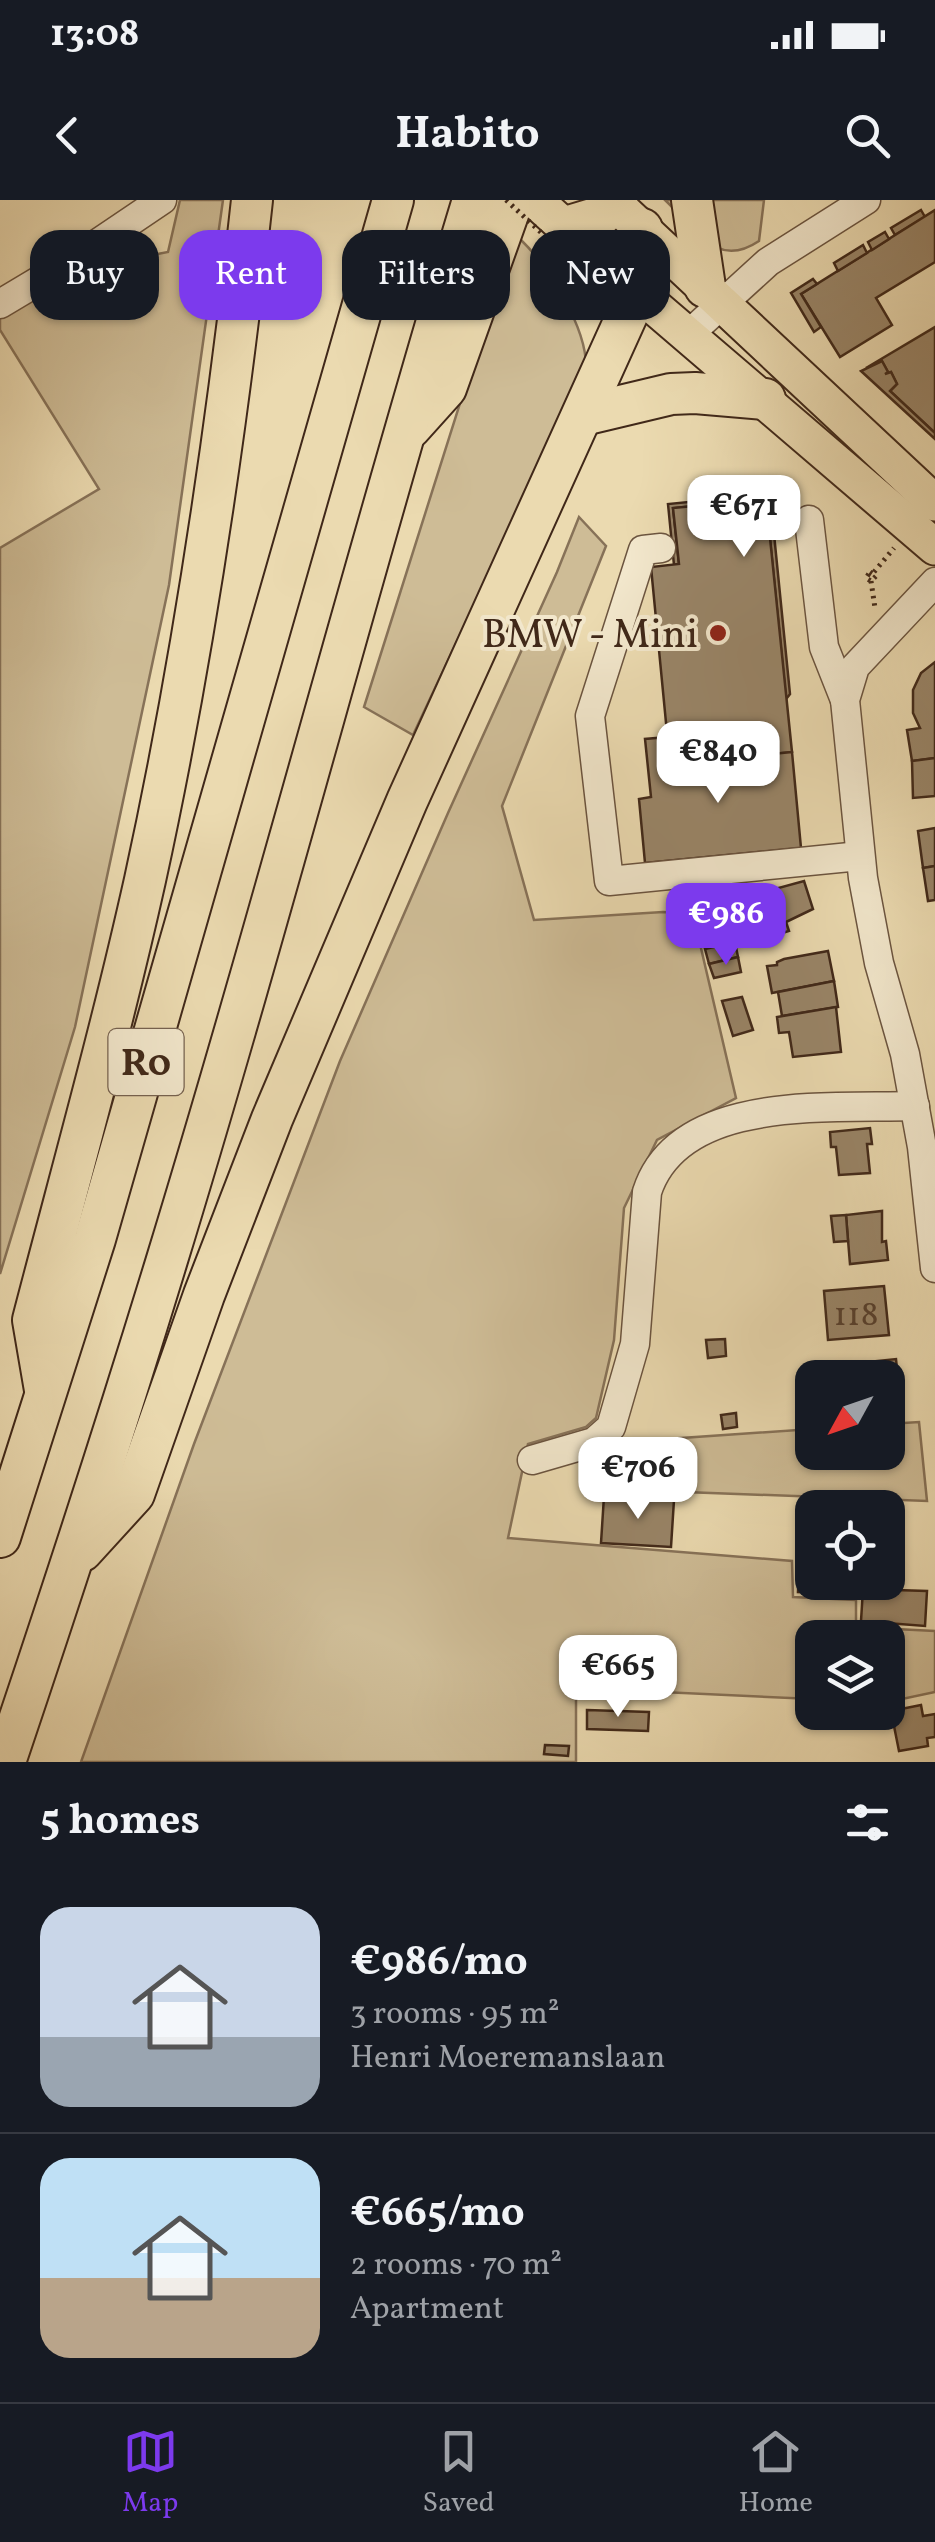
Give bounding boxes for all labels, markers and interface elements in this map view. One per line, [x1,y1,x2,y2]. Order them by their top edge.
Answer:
text: 13:08 [50,9,140,62]
text: Habito [395,104,540,167]
icon: back [40,108,95,163]
icon: search [840,108,895,163]
chip: Buy [30,230,159,320]
chip: Rent [179,230,322,320]
chip: Filters [342,230,510,320]
chip: New [530,230,670,320]
pin: €671 [685,475,803,560]
text: €671 [709,485,779,529]
place label: BMW - Mini [482,609,698,665]
marker: BMW - Mini [707,622,729,644]
pin: €840 [659,721,777,806]
text: €840 [679,731,757,775]
pin: €986 [667,883,785,968]
text: €986 [688,893,764,937]
road number: R0 [108,1029,184,1095]
house number: 118 [834,1292,878,1340]
north arrow [795,1360,905,1470]
map controls [795,1360,905,1730]
pin: €706 [579,1437,697,1522]
text: €706 [600,1447,676,1491]
button: locate [795,1490,905,1600]
button: layers [795,1620,905,1730]
pin: €665 [559,1635,677,1720]
text: €665 [581,1645,655,1689]
text: 5 homes [40,1793,200,1852]
icon: filters [840,1795,895,1850]
text: €986/mo [350,1934,528,1993]
icon: home [120,1947,240,2067]
text: 3 rooms · 95 m² [350,1993,560,2037]
text: Henri Moeremanslaan [350,2037,665,2081]
text: €665/mo [350,2185,525,2244]
icon: home [120,2198,240,2318]
text: 2 rooms · 70 m² [350,2244,562,2288]
text: Apartment [350,2288,504,2332]
tab: Map [122,2424,178,2523]
tab: Saved [422,2424,495,2523]
tab: Home [739,2424,813,2523]

